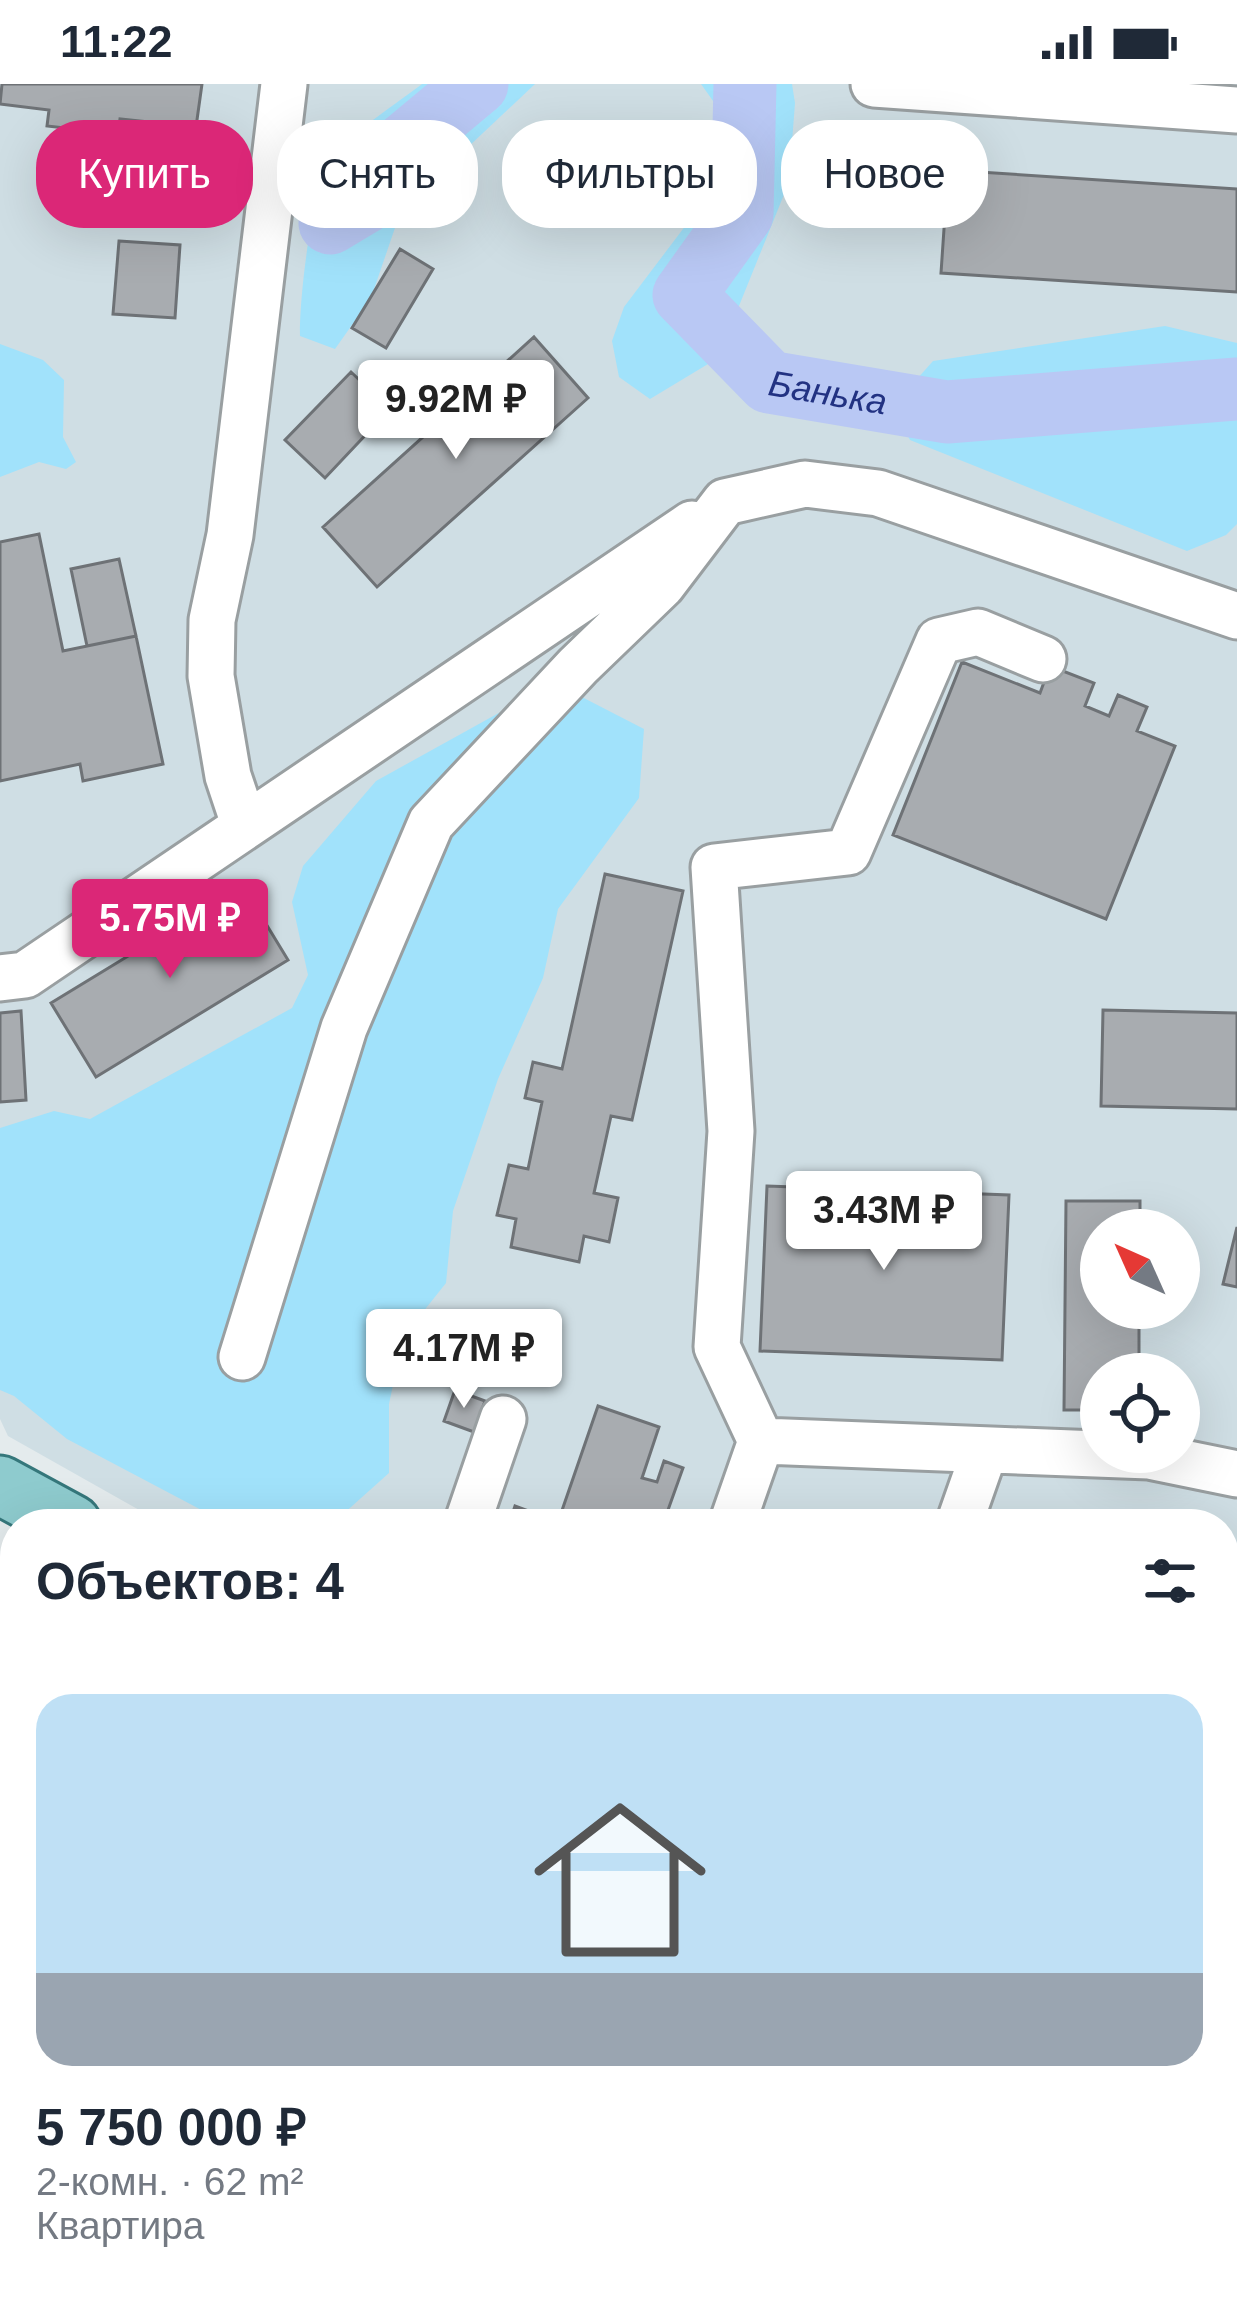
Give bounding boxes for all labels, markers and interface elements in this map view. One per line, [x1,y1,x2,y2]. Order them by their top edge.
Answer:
text: 11:22 [60,16,173,67]
chip: Купить [36,120,253,228]
chip: Снять [277,120,478,228]
chip: Фильтры [502,120,757,228]
chip: Новое [781,120,988,228]
pin: 9.92M ₽ [345,360,567,462]
water label: Банька [766,362,890,422]
text: 9.92M ₽ [385,377,527,420]
pin: 5.75M ₽ [59,879,281,981]
text: 5.75M ₽ [99,896,241,939]
pin: 3.43M ₽ [773,1171,995,1273]
text: 3.43M ₽ [813,1188,955,1231]
north arrow [1080,1209,1200,1329]
map controls [1080,1209,1200,1473]
pin: 4.17M ₽ [353,1309,575,1411]
text: 4.17M ₽ [393,1326,535,1369]
button: locate [1080,1353,1200,1473]
icon: filters [1137,1548,1203,1614]
text: Объектов: 4 [36,1553,344,1610]
icon: home [512,1772,728,1988]
text: 5 750 000 ₽ [36,2099,307,2156]
text: 2-комн. · 62 m² [36,2160,303,2203]
text: Квартира [36,2204,205,2247]

